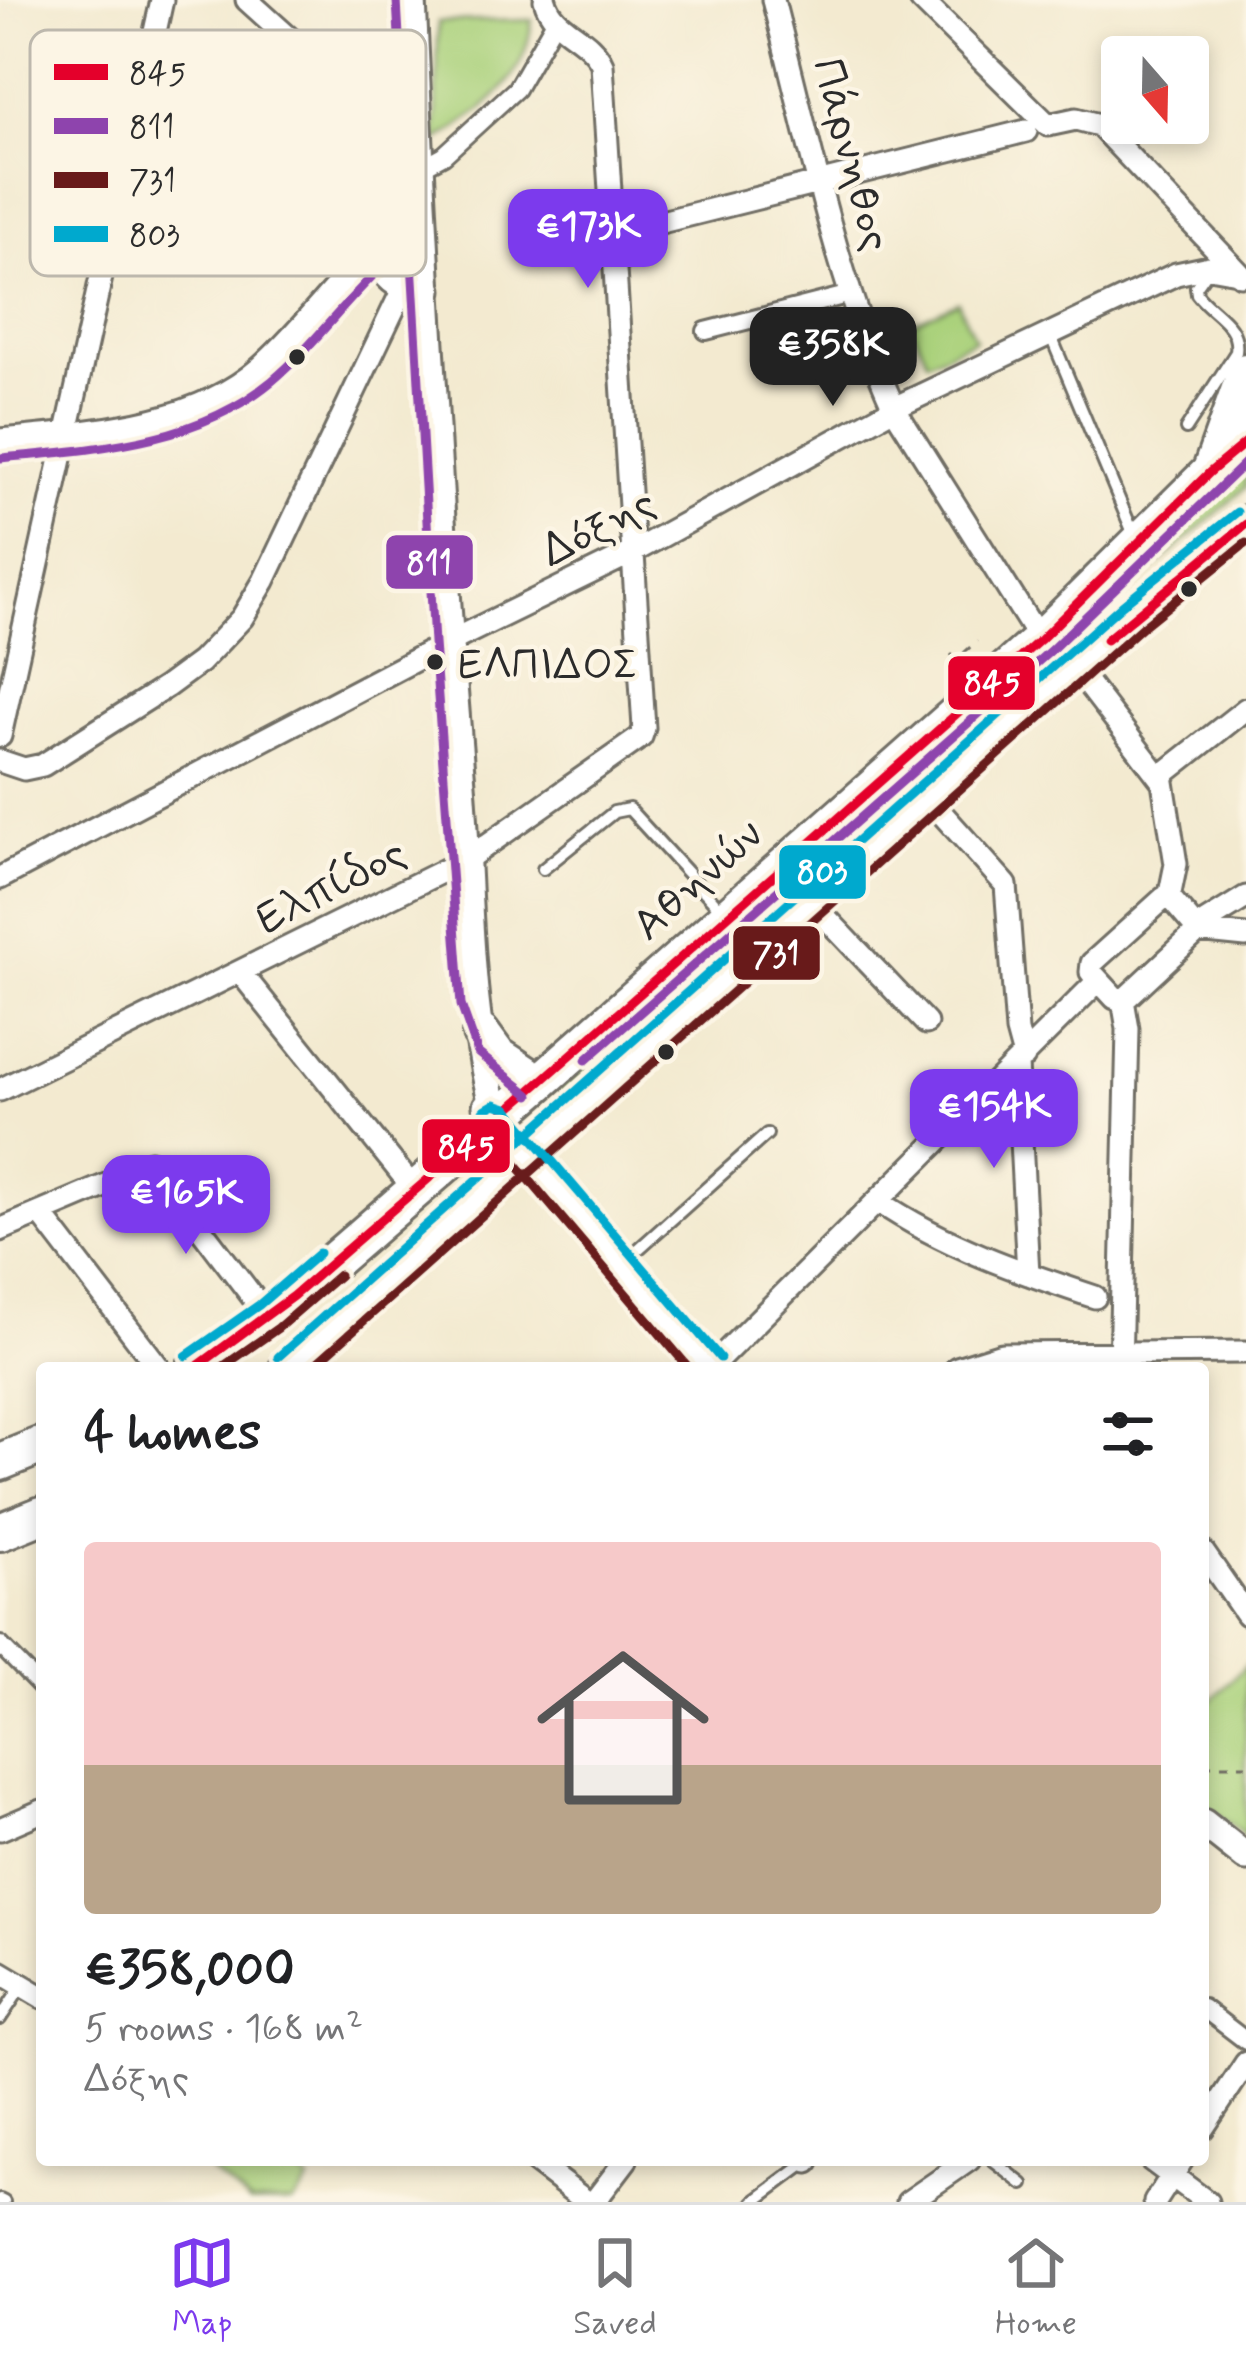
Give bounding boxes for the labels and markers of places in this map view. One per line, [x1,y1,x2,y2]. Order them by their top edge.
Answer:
pin: €173K [504,189,672,291]
pin: €358K [749,307,917,409]
unlabelled marker [286,346,308,368]
unlabelled marker [1178,578,1200,600]
place label: ΕΛΠΙΔΟΣ [458,639,638,694]
marker: ΕΛΠΙΔΟΣ [424,651,446,673]
unlabelled marker [655,1041,677,1063]
pin: €154K [910,1069,1078,1171]
pin: €165K [102,1155,270,1257]

